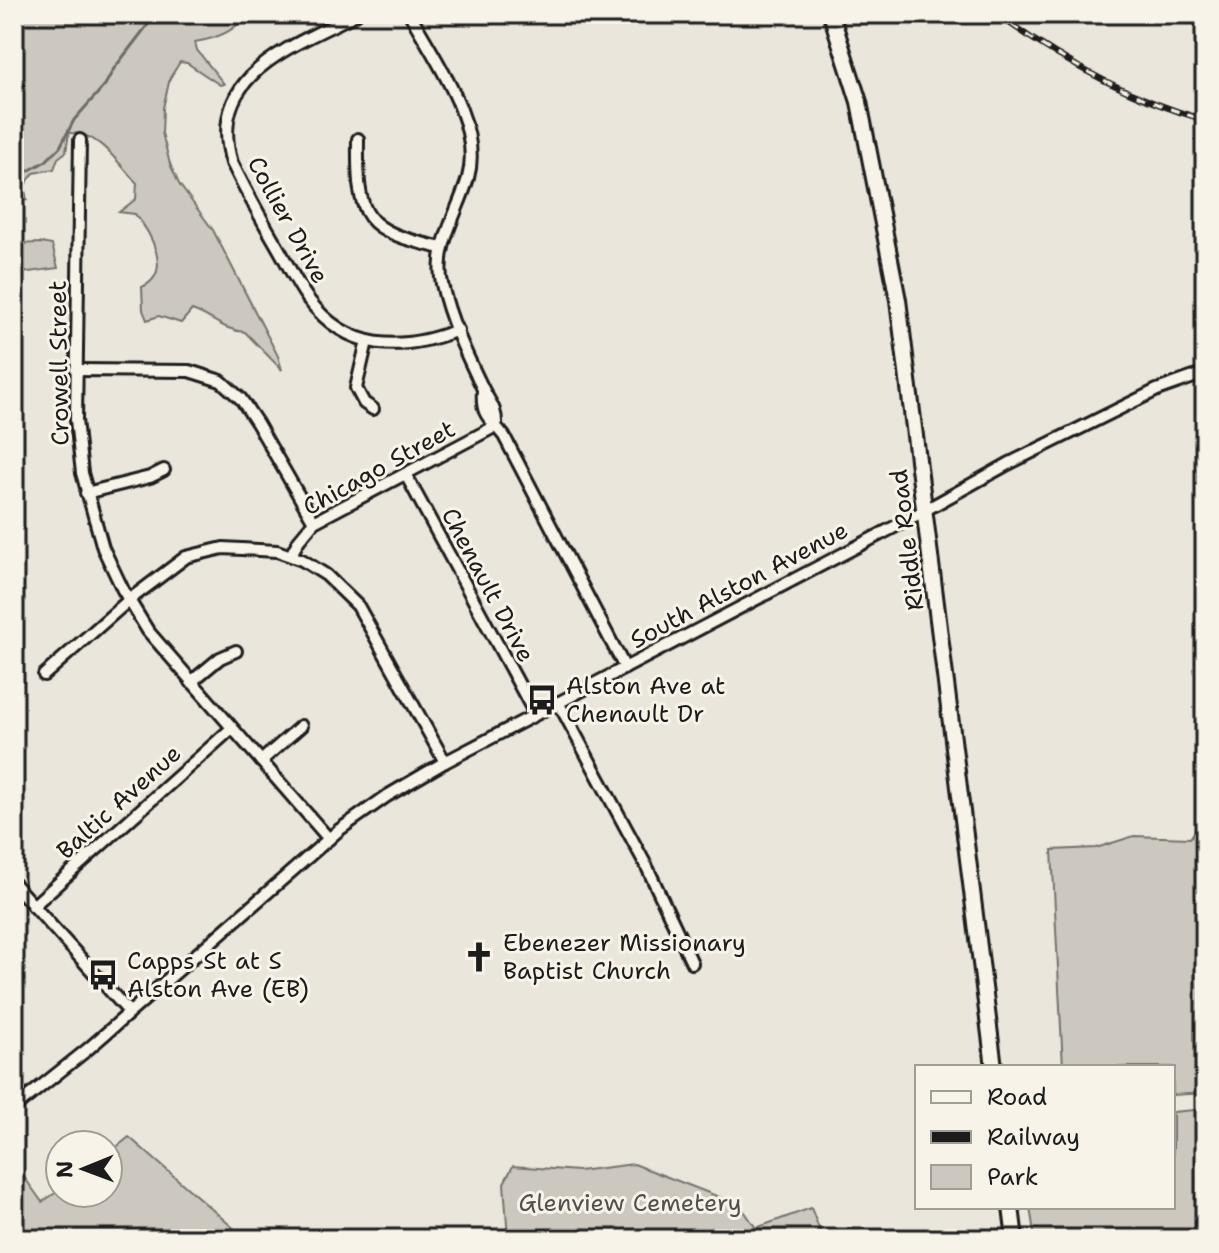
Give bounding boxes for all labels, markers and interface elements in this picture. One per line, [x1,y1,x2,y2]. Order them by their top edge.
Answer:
street label: Collier Drive [240,151,336,289]
street label: Crowell Street [42,280,76,446]
street label: Chicago Street [297,413,461,523]
street label: Riddle Road [882,467,932,613]
street label: Chenault Drive [434,502,542,668]
street label: South Alston Avenue [624,514,854,656]
place label: Alston Ave at Chenault Dr [566,670,726,730]
bus stop icon: Alston Ave at Chenault Dr [525,683,559,717]
street label: Baltic Avenue [50,738,188,866]
place label: Ebenezer Missionary Baptist Church [503,927,746,987]
church icon: Ebenezer Missionary Baptist Church [462,940,496,974]
place label: Capps St at S Alston Ave (EB) [127,945,309,1005]
bus stop icon: Capps St at S Alston Ave (EB) [86,958,120,992]
legend [915,1065,1175,1209]
text: Road [987,1081,1047,1113]
text: Railway [987,1121,1080,1153]
north arrow [44,1129,124,1209]
text: N [50,1160,79,1178]
text: Park [987,1161,1039,1193]
park label: Glenview Cemetery [518,1187,742,1219]

